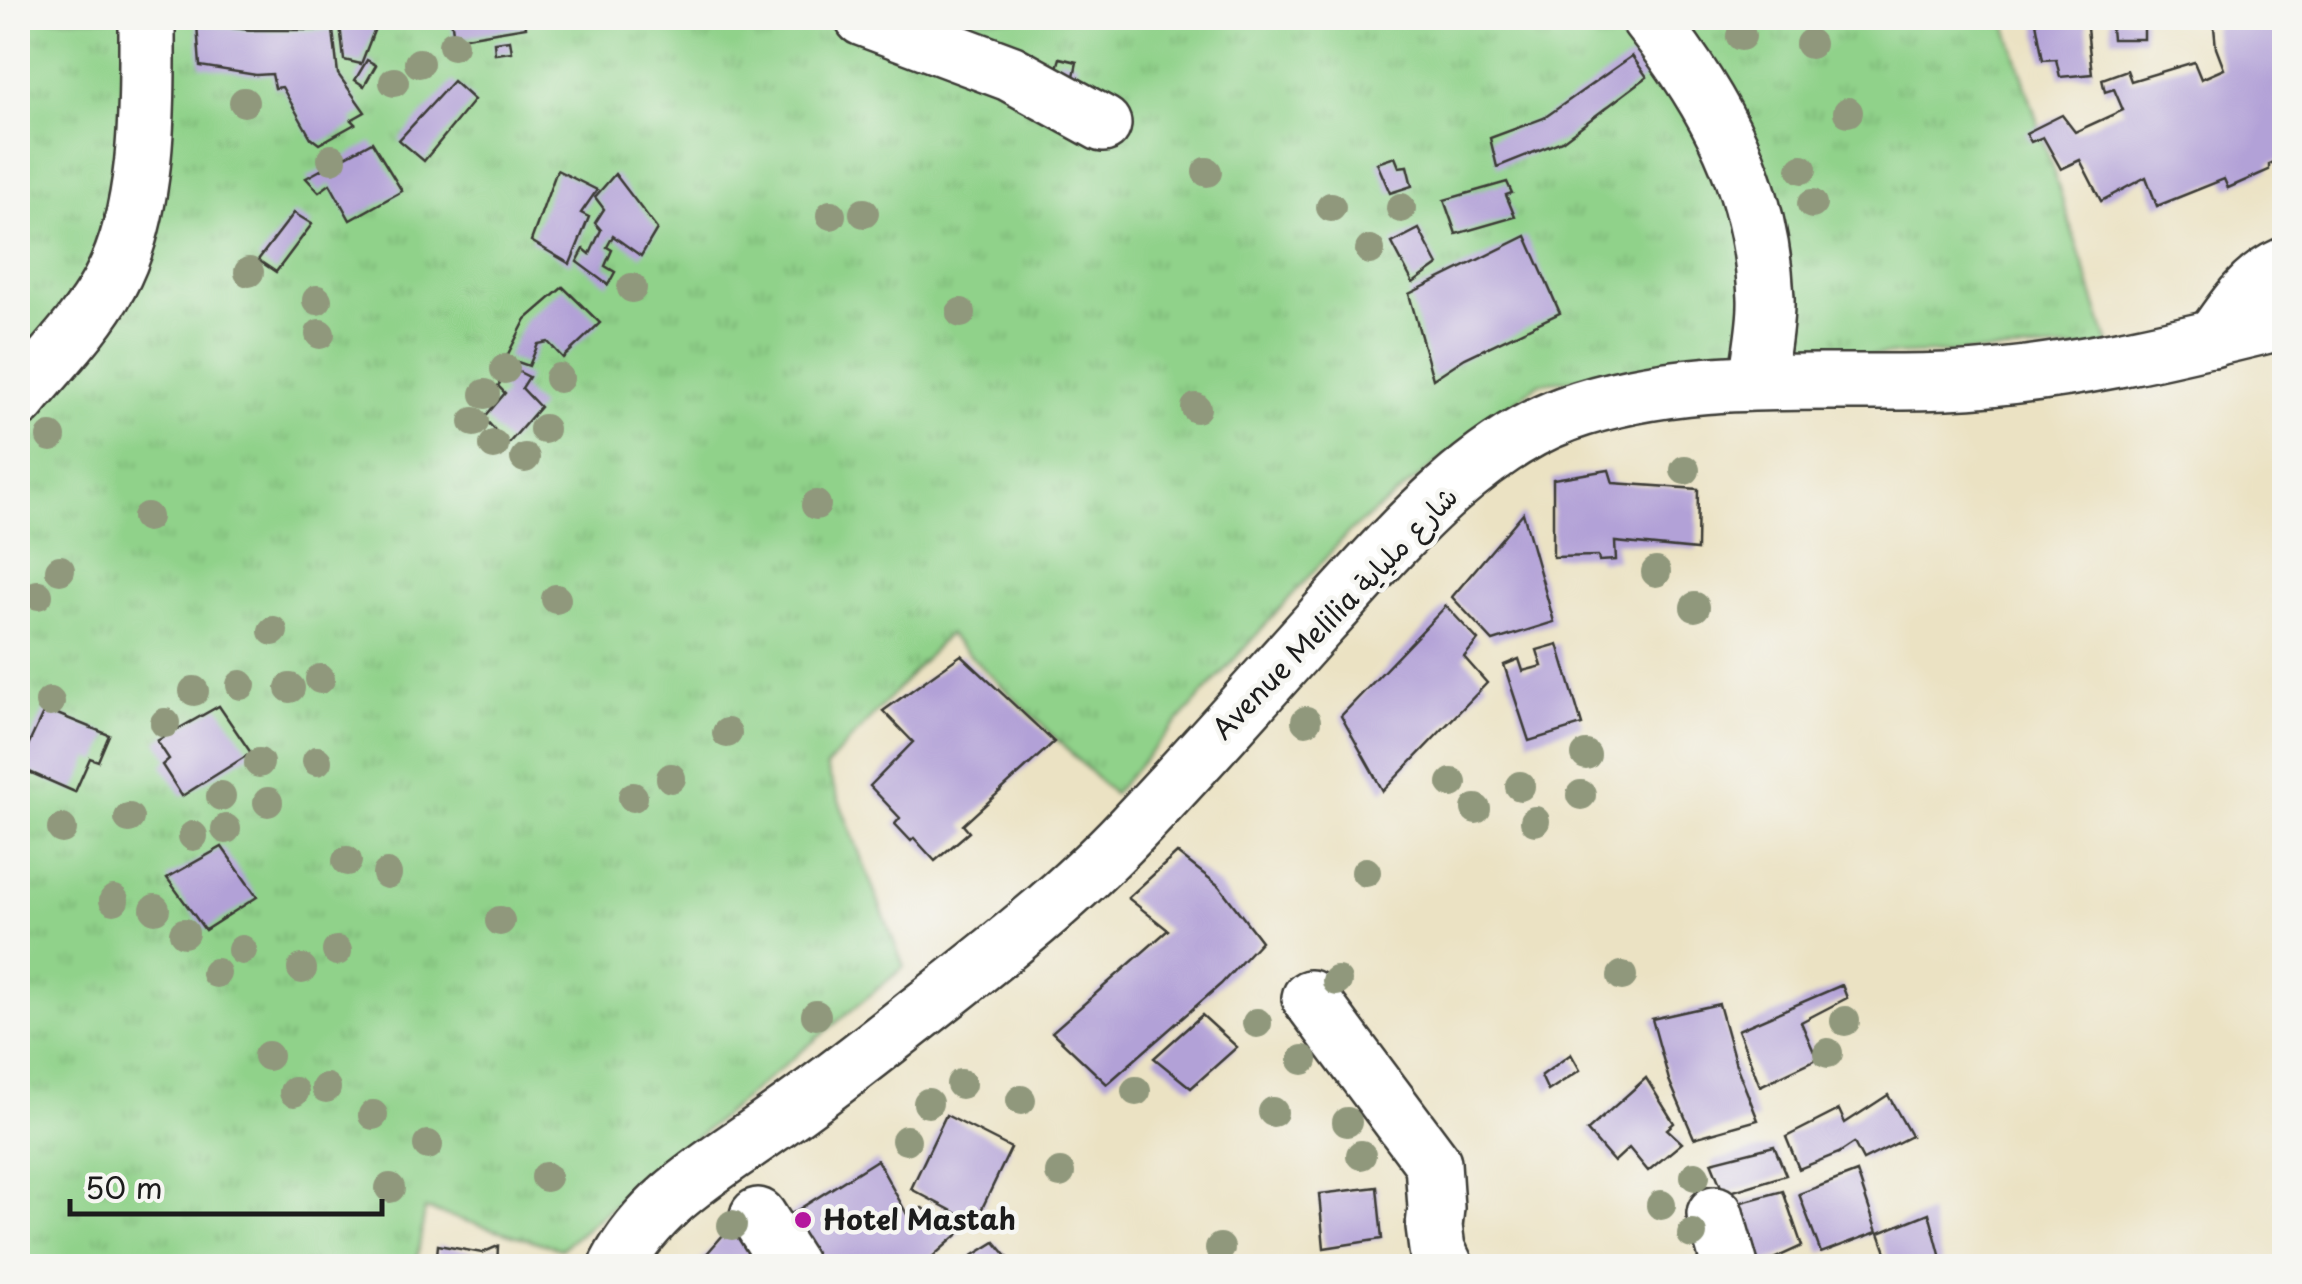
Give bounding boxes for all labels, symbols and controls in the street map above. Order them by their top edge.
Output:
street label: Avenue Melilia شارع ملياية [1201,475,1467,748]
scale bar [70,1154,382,1216]
text: 50 m [85,1164,163,1209]
place label: Hotel Mastah [823,1197,1016,1240]
marker: Hotel Mastah [792,1209,814,1231]

